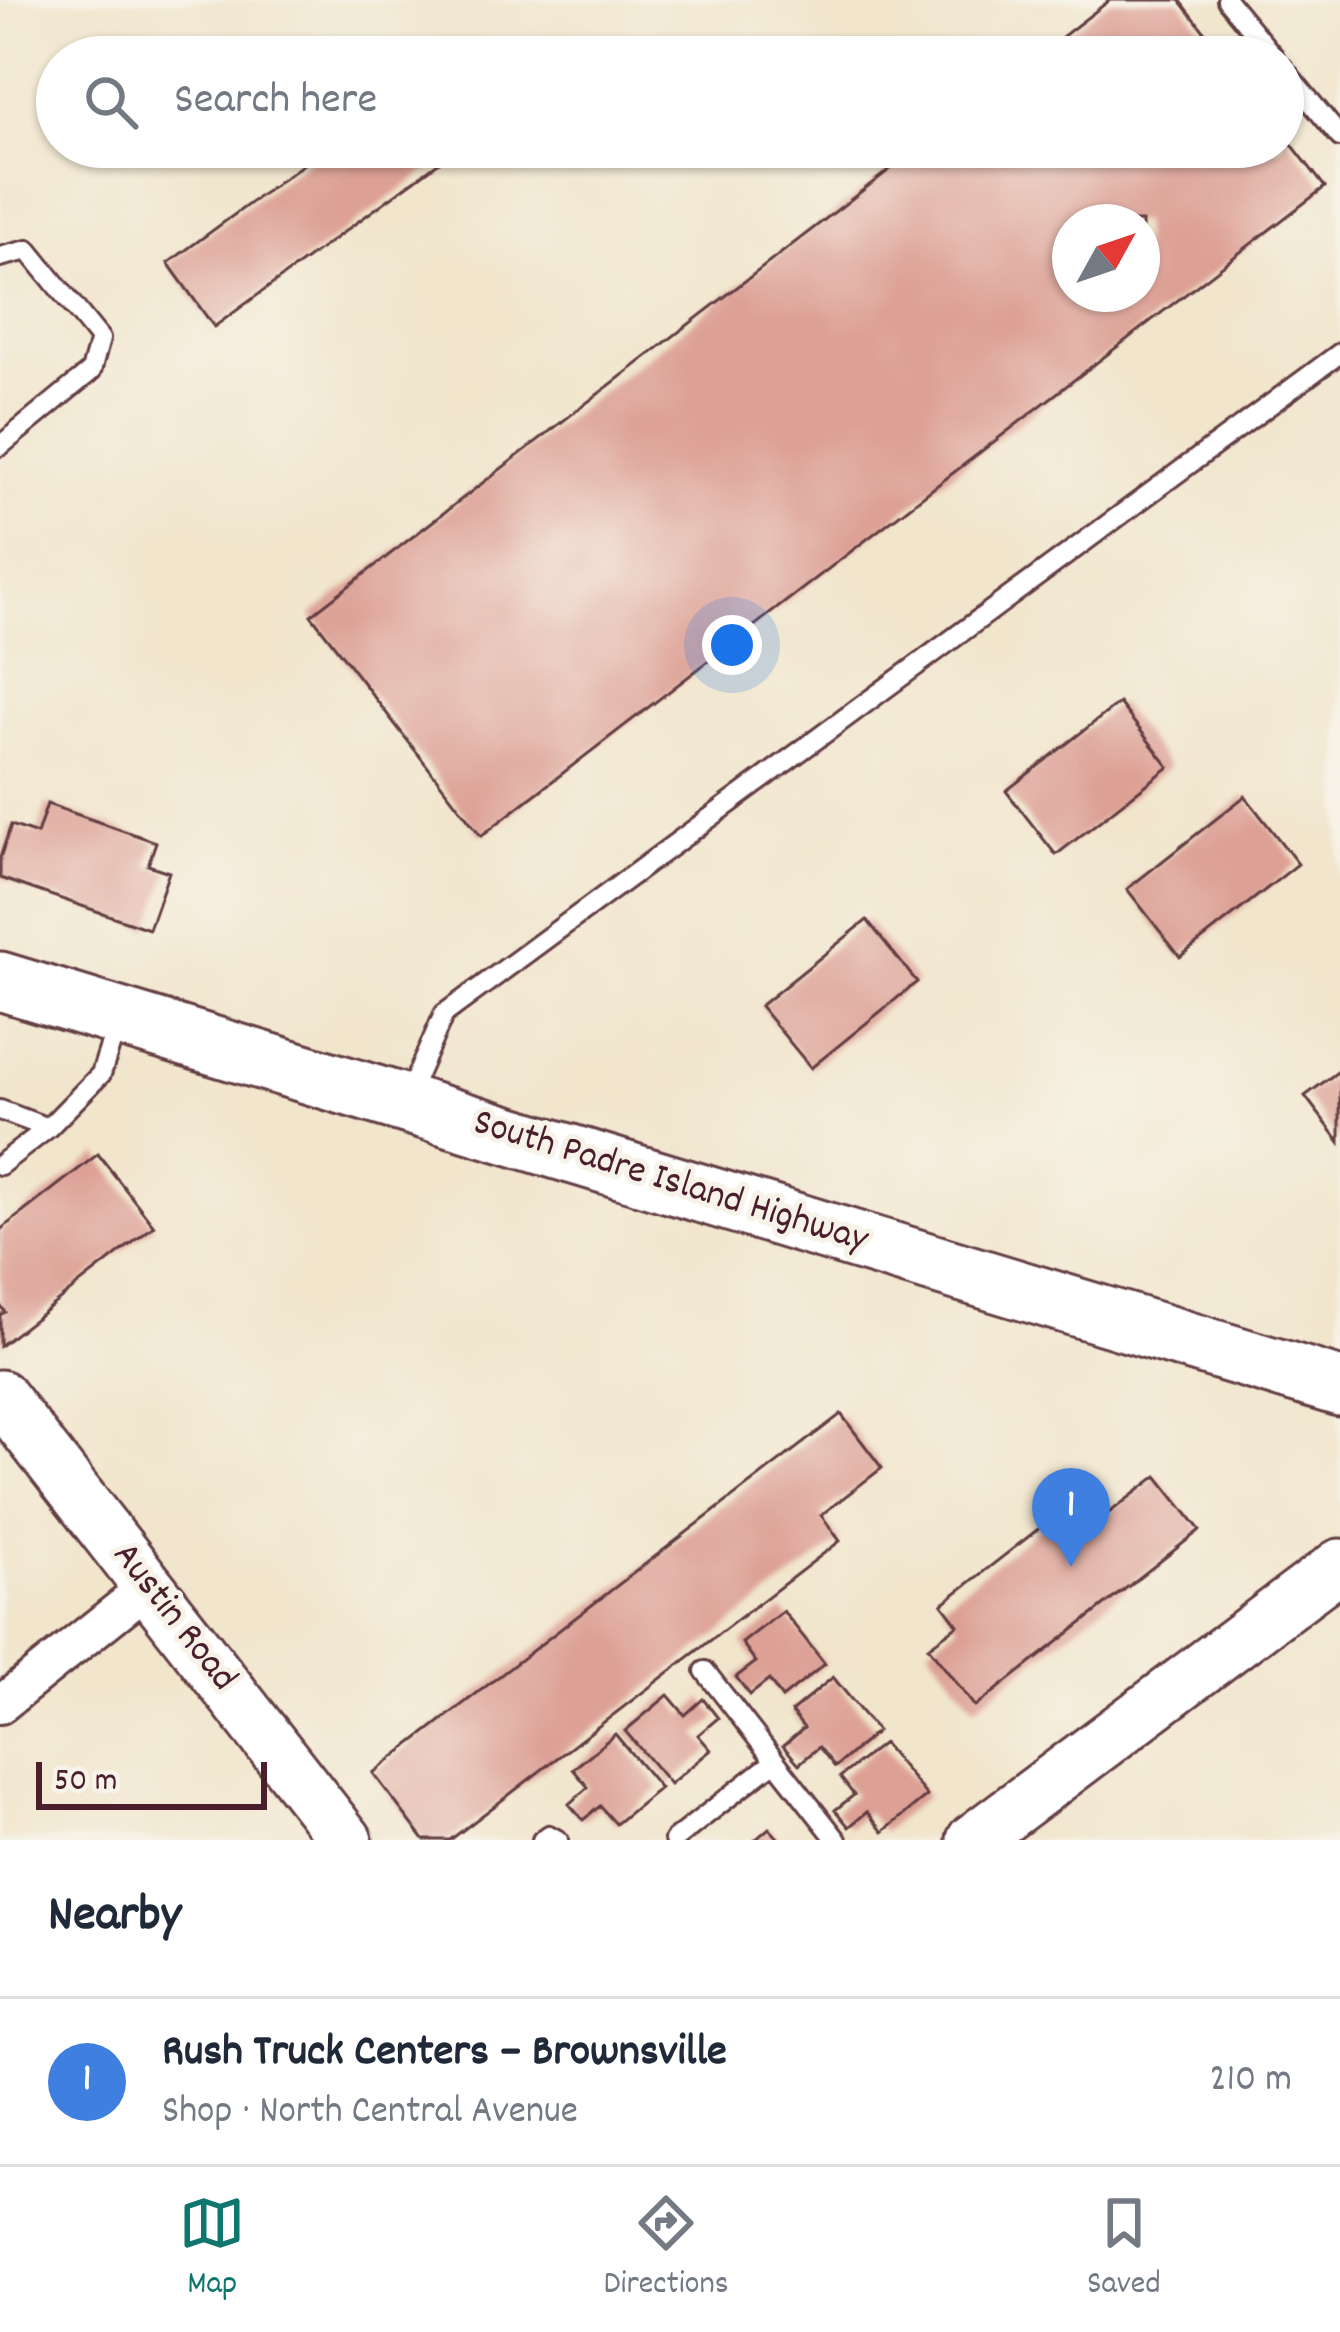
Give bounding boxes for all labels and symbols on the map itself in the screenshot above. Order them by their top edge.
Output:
north arrow [1052,204,1160,312]
your location [702,615,762,675]
street label: South Padre Island Highway [466,1097,875,1270]
pin: 1 [1032,1468,1110,1567]
street label: Austin Road [97,1532,249,1704]
scale bar [36,1756,267,1809]

